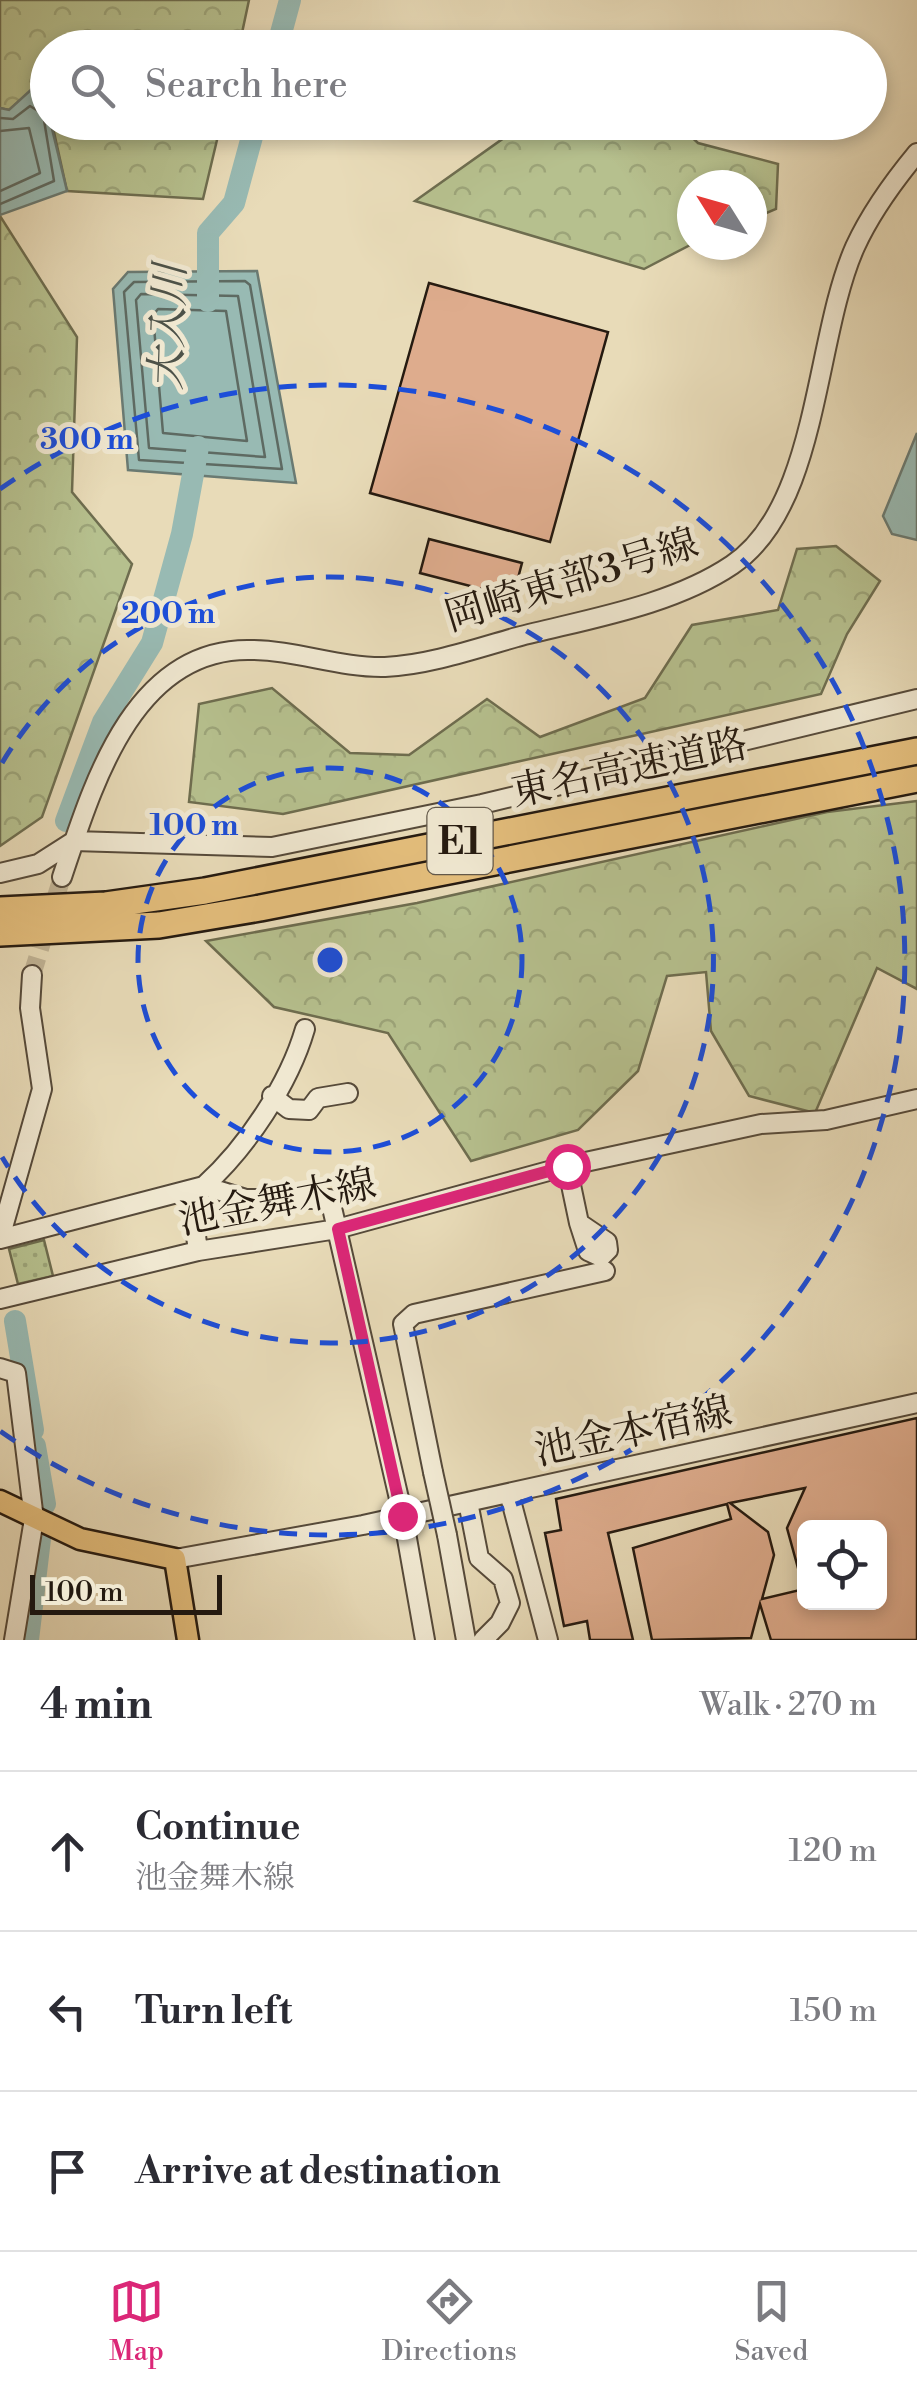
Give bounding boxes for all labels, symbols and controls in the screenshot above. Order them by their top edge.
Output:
search box [30,30,887,140]
icon: search [65,58,120,113]
text: Search here [145,62,348,109]
north arrow [677,170,767,260]
water label: 大入川 [141,259,198,391]
text: 300 m [40,421,134,459]
street label: 岡崎東部3号線 [439,519,704,643]
text: 200 m [121,595,215,633]
street label: 東名高速道路 [507,720,752,818]
text: 100 m [149,807,239,845]
road number: E1 [428,808,492,874]
centre of rings [312,942,348,978]
route start [545,1144,591,1190]
street label: 池金舞木線 [174,1159,380,1247]
street label: 池金本宿線 [530,1387,736,1477]
route end [380,1494,426,1540]
map controls [797,1520,887,1610]
button: locate [797,1520,887,1610]
scale bar [30,1570,222,1614]
text: 100 m [45,1575,124,1610]
text: 4 min [40,1679,152,1732]
text: Walk · 270 m [700,1685,877,1725]
text: Continue [135,1804,300,1851]
icon: ahead [40,1824,95,1879]
text: 120 m [788,1831,877,1871]
text: 池金舞木線 [135,1858,295,1898]
icon: left [40,1984,95,2039]
text: Turn left [135,1988,292,2035]
text: 150 m [790,1991,877,2031]
icon: arrive [40,2144,95,2199]
text: Arrive at destination [135,2148,501,2195]
tab: Map [109,2274,164,2369]
tab: Directions [382,2274,517,2369]
tab: Saved [735,2274,808,2369]

